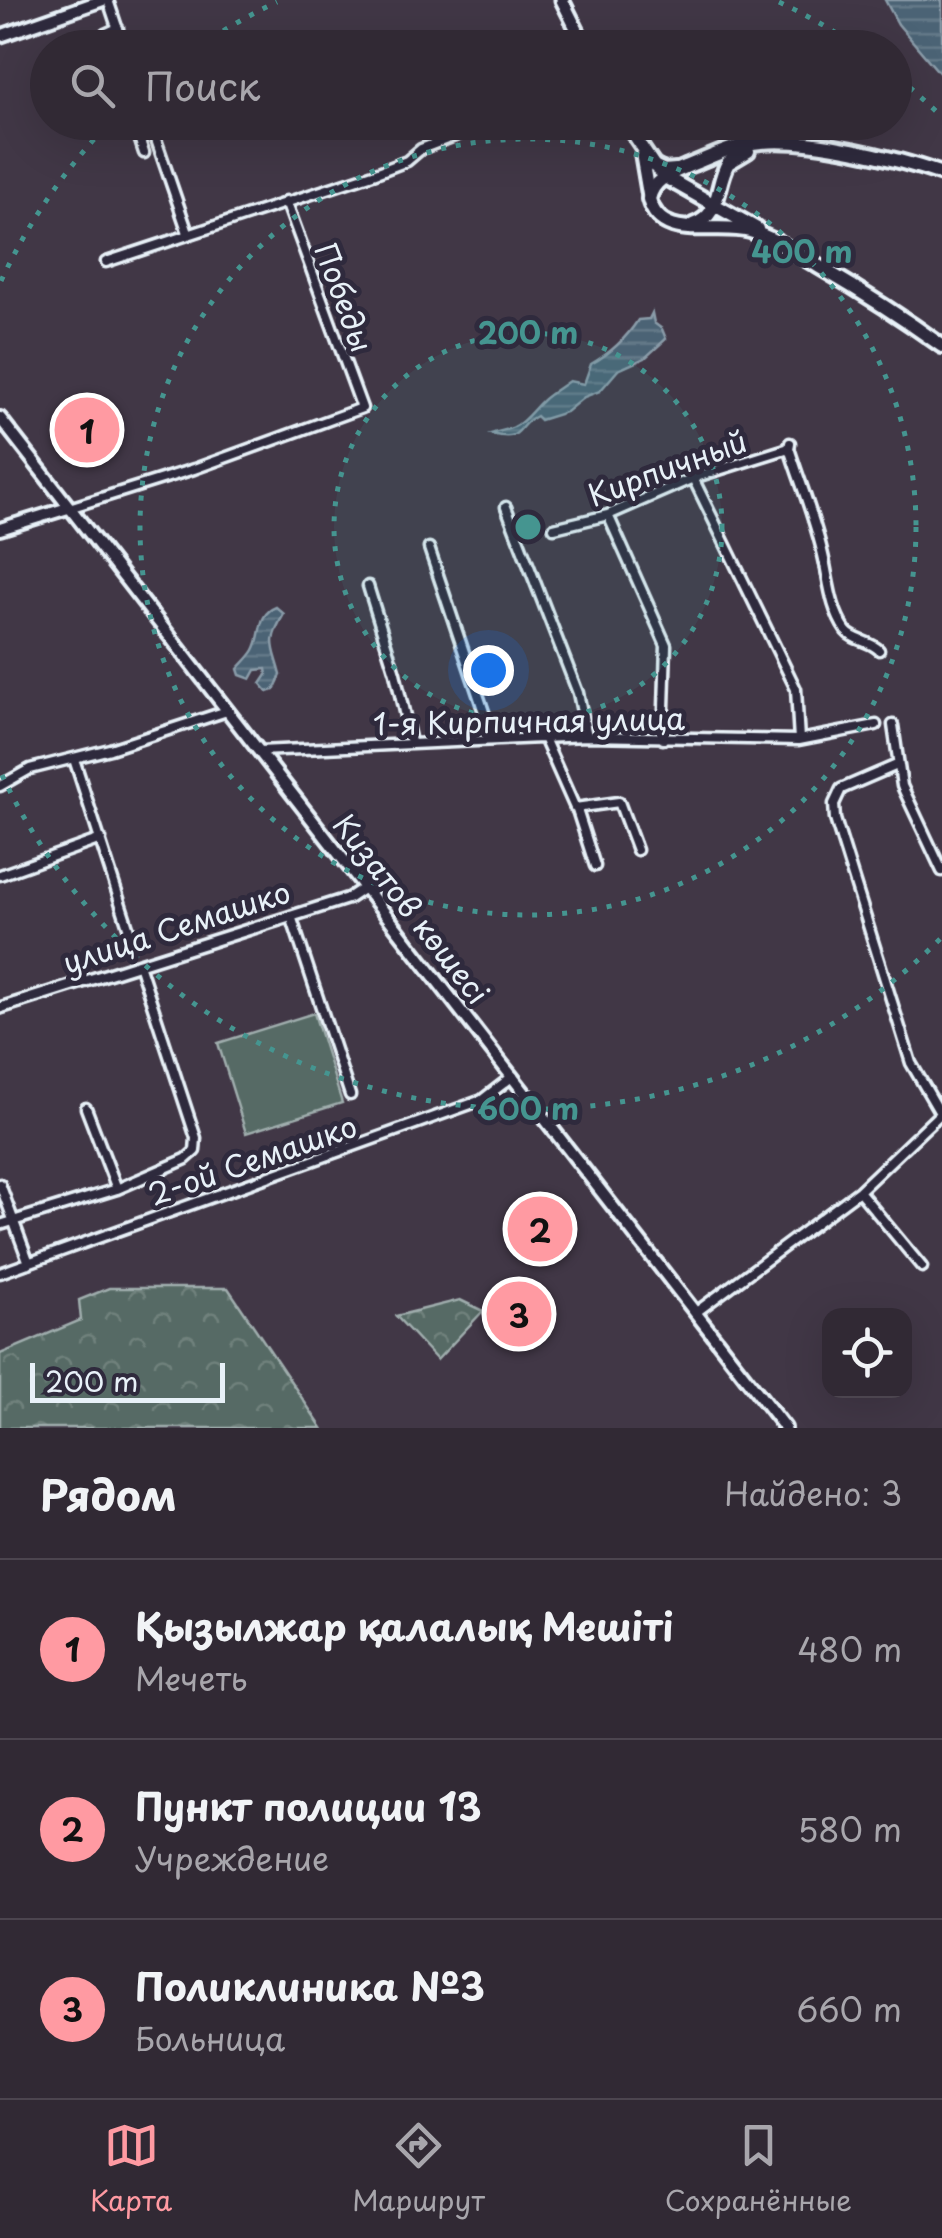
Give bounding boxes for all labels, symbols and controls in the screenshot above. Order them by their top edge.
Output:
search box [30,30,912,140]
text: Поиск [145,57,260,114]
icon: search [65,58,120,113]
text: 400 m [751,228,853,273]
street label: Победы [304,236,386,358]
text: 200 m [478,309,578,354]
pin: 1 [54,392,120,468]
street label: Кирпичный [581,417,753,517]
centre of rings [510,509,546,545]
your location [463,645,514,696]
street label: 1-я Кирпичная улица [373,695,685,745]
street label: Кизатов көшесі [323,803,501,1013]
street label: улица Семашко [56,868,296,984]
text: 600 m [477,1085,579,1130]
street label: 2-ой Семашко [142,1102,362,1216]
pin: 2 [508,1192,572,1266]
pin: 3 [486,1276,552,1352]
map controls [822,1308,912,1398]
button: locate [822,1308,912,1398]
scale bar [30,1358,225,1402]
text: 200 m [45,1359,138,1402]
text: Рядом [40,1462,177,1525]
text: Найдено: 3 [724,1469,902,1517]
text: Қызылжар қалалық Мешіті [135,1597,673,1654]
text: 1 [65,1625,80,1673]
text: 480 m [797,1625,902,1673]
text: Мечеть [135,1654,247,1702]
text: Пункт полиции 13 [135,1777,482,1834]
text: 2 [61,1805,84,1853]
text: 580 m [798,1805,902,1853]
text: Учреждение [135,1834,329,1882]
text: Поликлиника №3 [135,1957,485,2014]
text: 3 [62,1985,83,2033]
text: 660 m [796,1985,902,2033]
text: Больница [135,2014,285,2062]
tab: Карта [90,2118,172,2221]
tab: Маршрут [352,2118,485,2221]
tab: Сохранённые [665,2118,852,2221]

